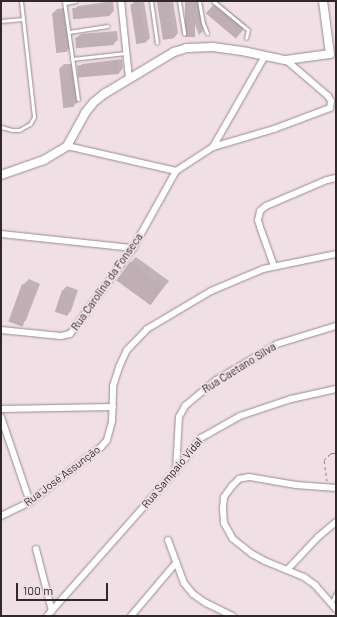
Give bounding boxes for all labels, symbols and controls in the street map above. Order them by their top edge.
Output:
street label: Rua Carolina da Fonseca [68,231,146,333]
street label: Rua Caetano Silva [200,340,278,396]
street label: Rua Sampaio Vidal [139,435,205,511]
street label: Rua José Assunção [21,443,103,509]
scale bar [18,575,110,601]
text: 100 m [23,583,53,597]

